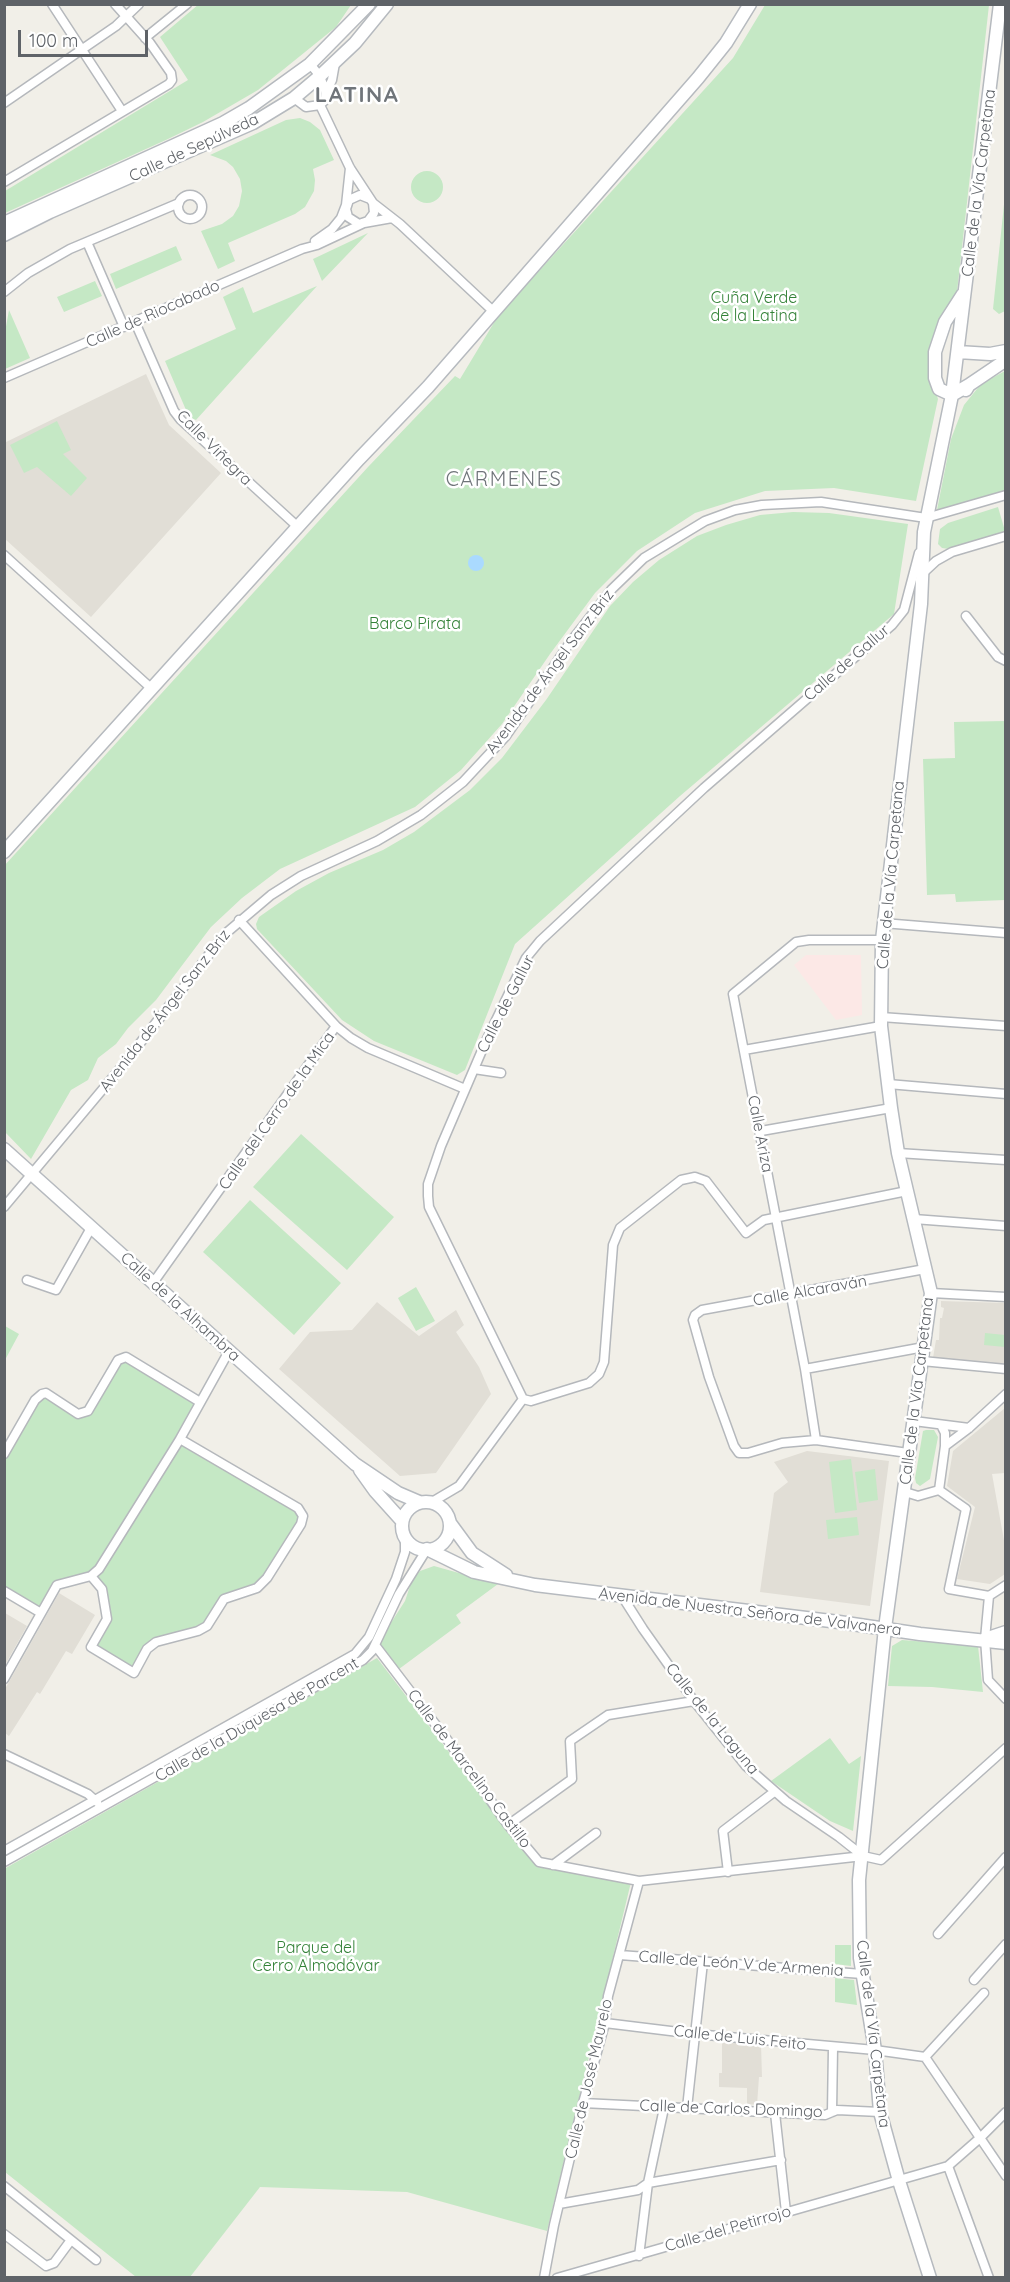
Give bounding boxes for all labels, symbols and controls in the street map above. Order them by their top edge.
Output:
scale bar [21,18,152,56]
text: 100 m [29,29,78,52]
district label: LATINA [315,82,399,108]
street label: Calle de la Vía Carpetana [958,88,1000,278]
street label: Calle de Sepúlveda [126,110,262,186]
street label: Calle de Riocabado [83,276,223,352]
park label: Cuña Verde de la Latina [711,288,797,326]
street label: Calle Viñegra [172,406,256,490]
district label: CÁRMENES [446,468,562,492]
street label: Avenida de Ángel Sanz Briz [482,586,618,758]
park label: Barco Pirata [369,614,461,634]
street label: Calle de Gallur [800,621,894,705]
street label: Calle de la Vía Carpetana [873,780,909,970]
street label: Avenida de Ángel Sanz Briz [96,926,234,1096]
street label: Calle de Gallur [473,952,539,1056]
street label: Calle del Cerro de la Mica [215,1028,339,1194]
street label: Calle Ariza [743,1094,777,1174]
street label: Calle de la Alhambra [116,1248,244,1366]
street label: Calle Alcaraván [751,1272,869,1310]
street label: Calle de la Vía Carpetana [896,1296,938,1486]
street label: Avenida de Nuestra Señora de Valvanera [597,1584,903,1640]
street label: Calle de la Duquesa de Parcent [152,1654,362,1786]
street label: Calle de la Laguna [661,1659,763,1779]
street label: Calle de Marcelino Castillo [403,1686,535,1852]
park label: Parque del Cerro Almodóvar [252,1938,380,1976]
street label: Calle de la Vía Carpetana [852,1939,894,2129]
street label: Calle de León V de Armenia [638,1947,844,1981]
street label: Calle de José Maurelo [561,1997,617,2161]
street label: Calle de Luis Feito [673,2021,807,2055]
street label: Calle de Carlos Domingo [639,2096,823,2122]
street label: Calle del Petirrojo [663,2202,793,2256]

